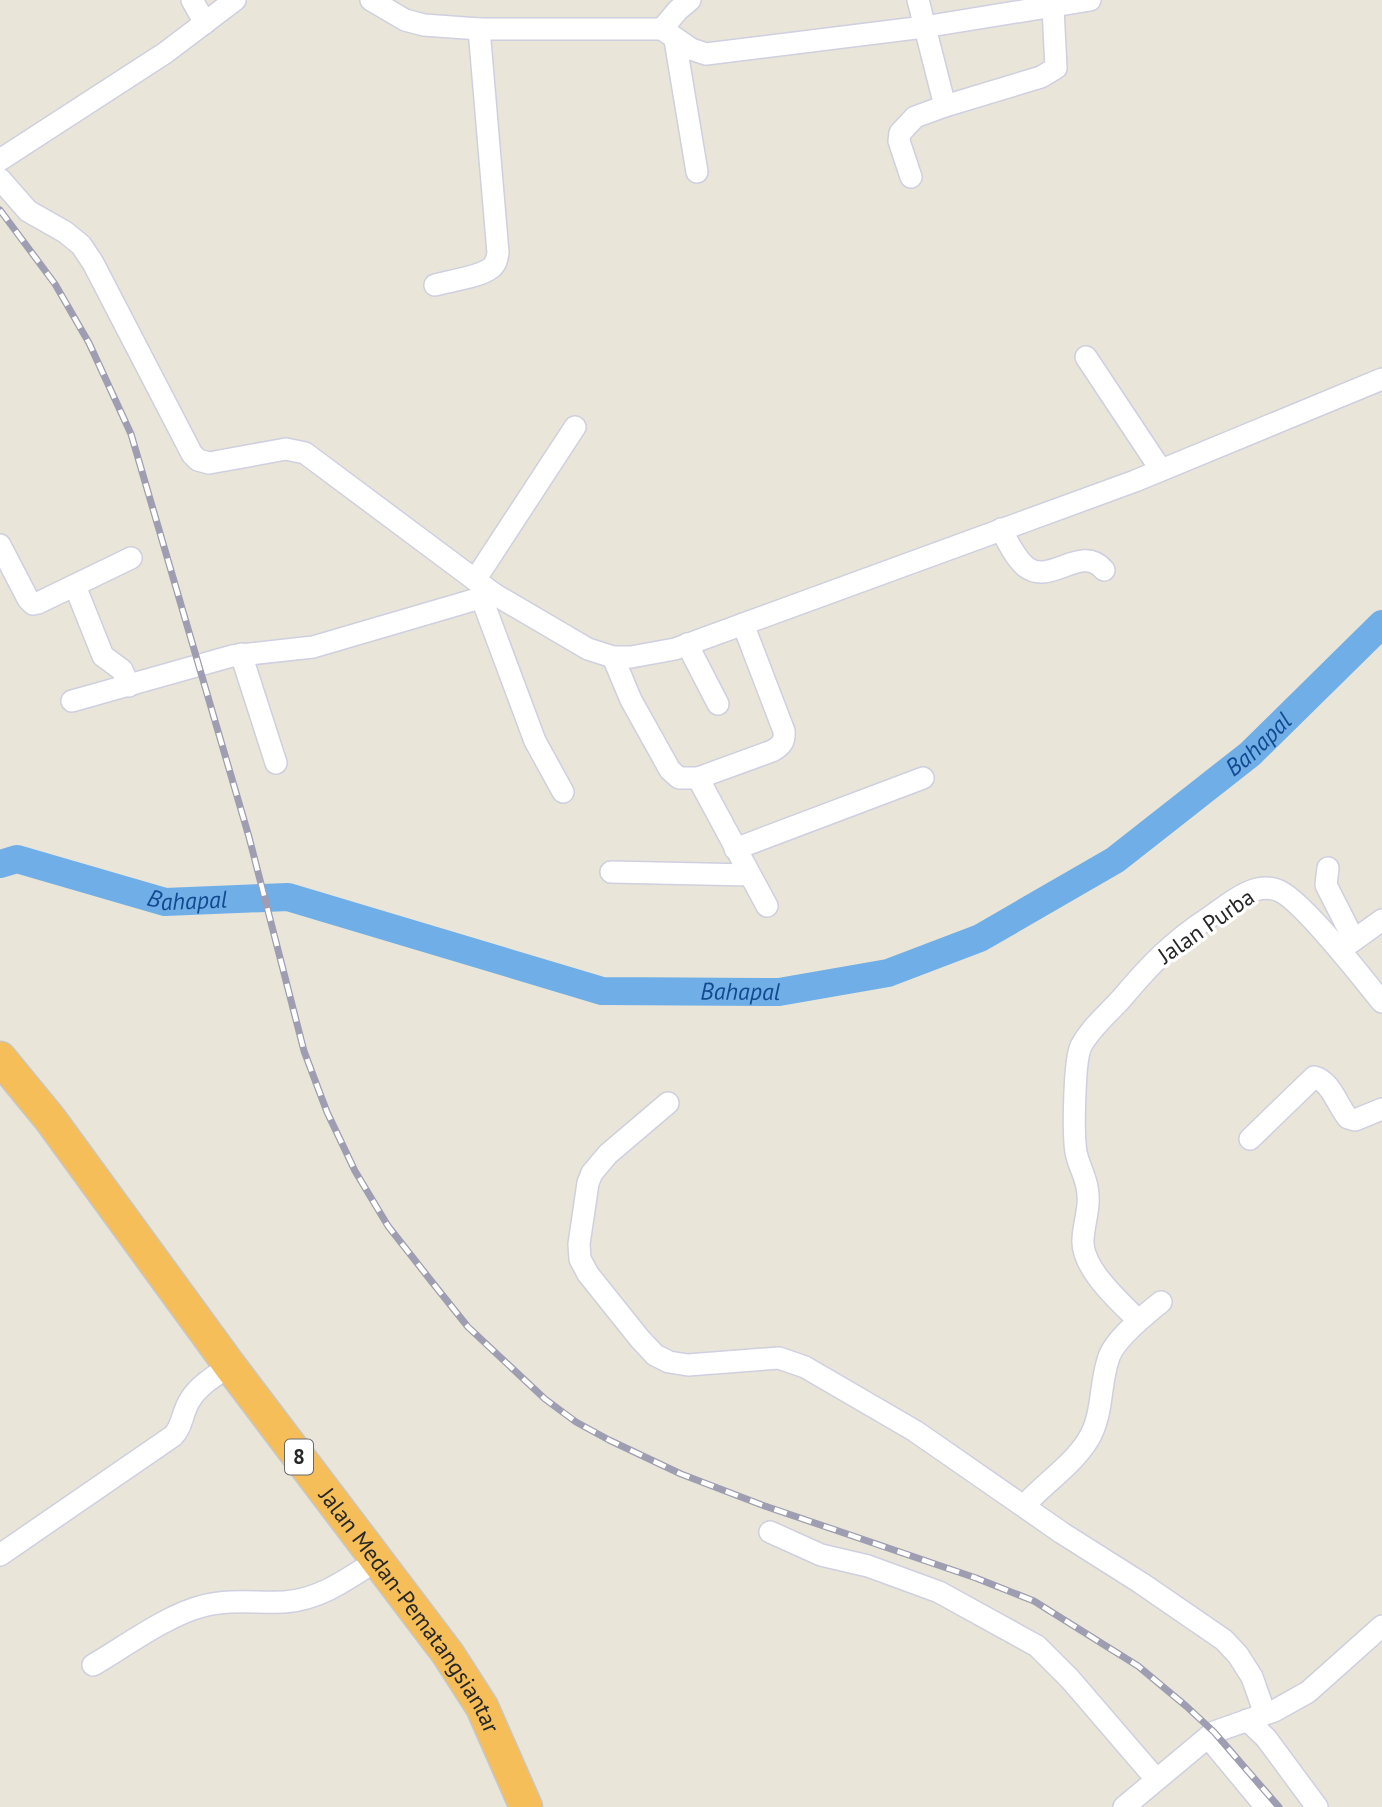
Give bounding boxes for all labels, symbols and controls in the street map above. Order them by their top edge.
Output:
water label: Bahapal [1219,705,1298,783]
water label: Bahapal [144,882,228,917]
street label: Jalan Purba [1151,882,1260,970]
water label: Bahapal [700,976,781,1007]
road number: 8 [285,1440,313,1474]
street label: Jalan Medan-Pematangsiantar [313,1481,507,1737]

